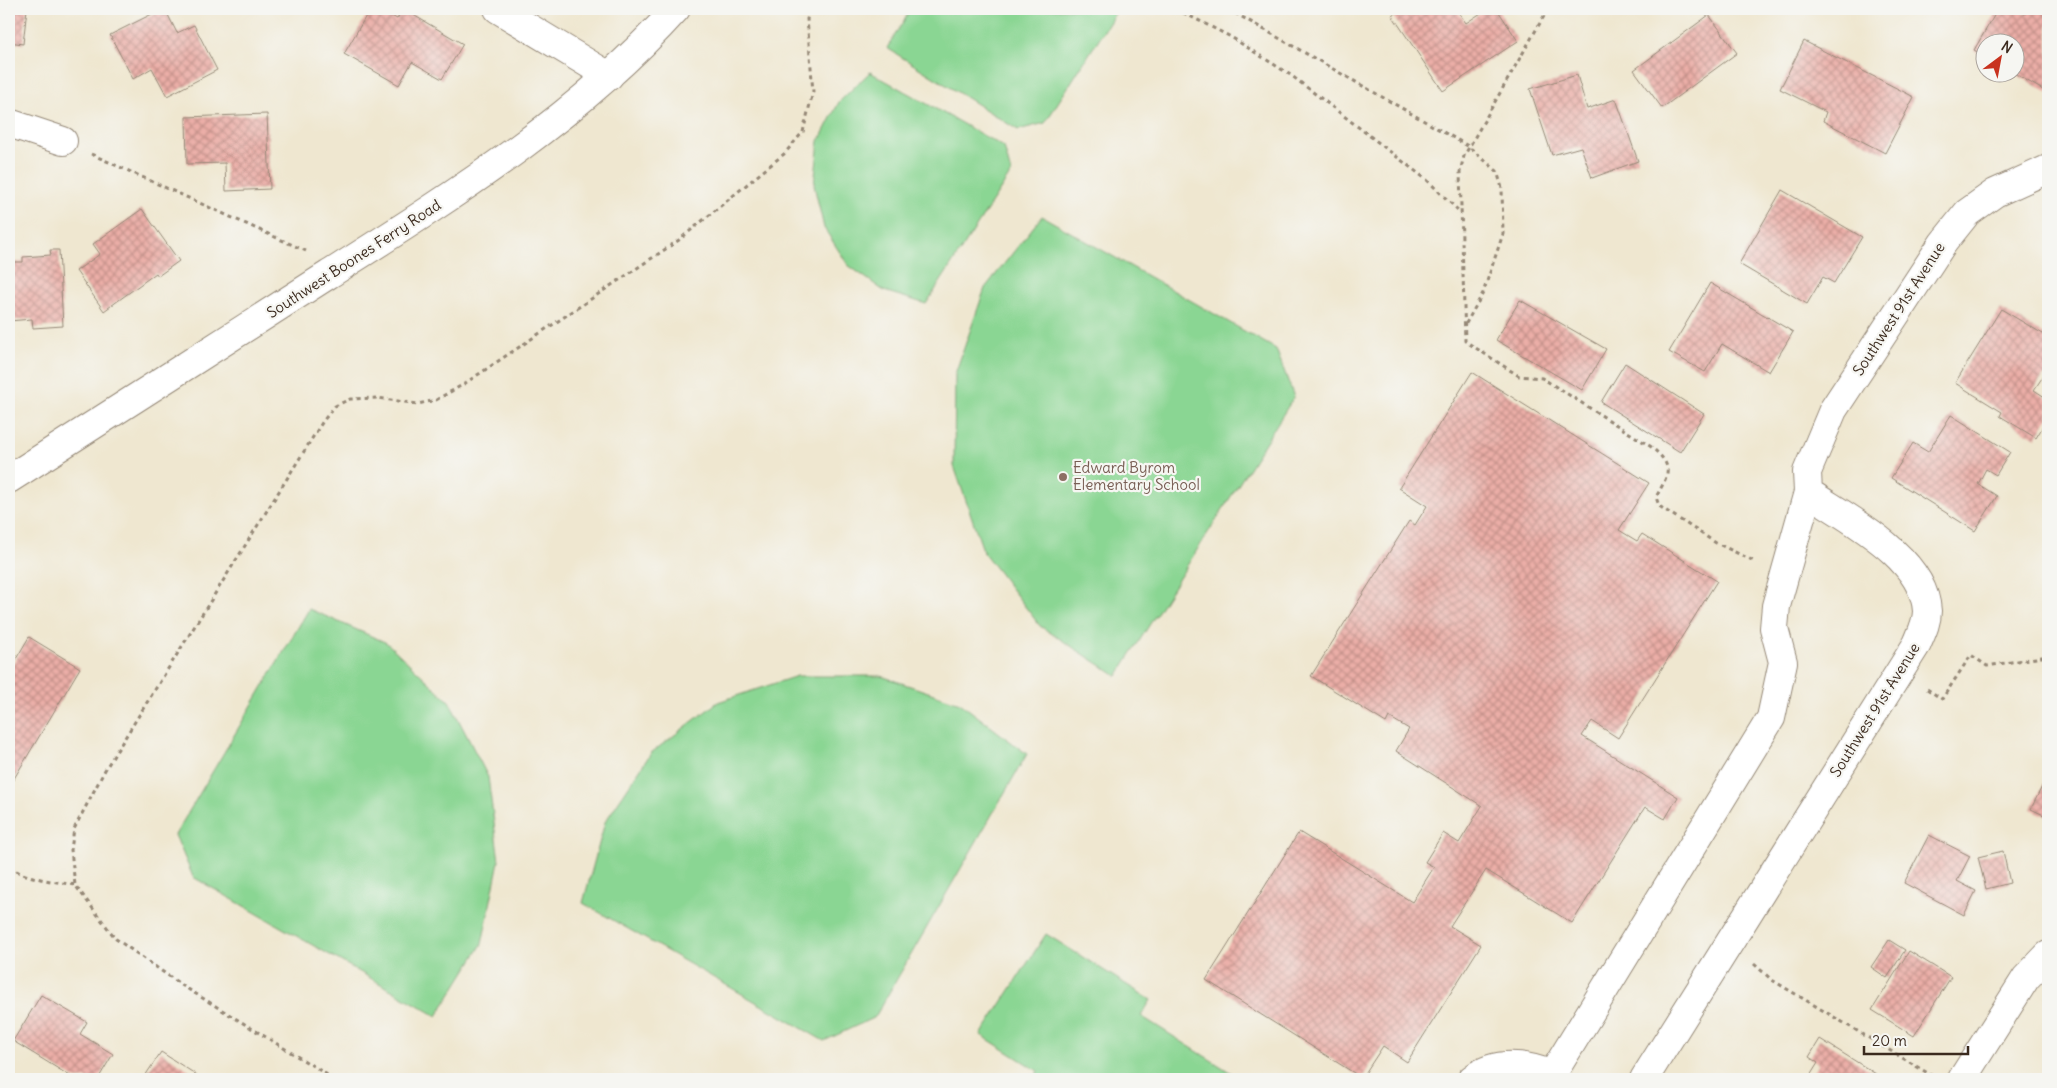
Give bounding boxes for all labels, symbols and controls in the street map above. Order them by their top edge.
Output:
north arrow [1974,32,2024,82]
text: N [1998,37,2016,57]
street label: Southwest Boones Ferry Road [263,195,444,322]
street label: Southwest 91st Avenue [1848,239,1949,379]
place label: Edward Byrom Elementary School [1073,458,1200,494]
marker: Edward Byrom Elementary School [1057,471,1069,483]
street label: Southwest 91st Avenue [1826,639,1924,780]
scale bar [1864,1023,1968,1055]
text: 20 m [1872,1031,1907,1050]

